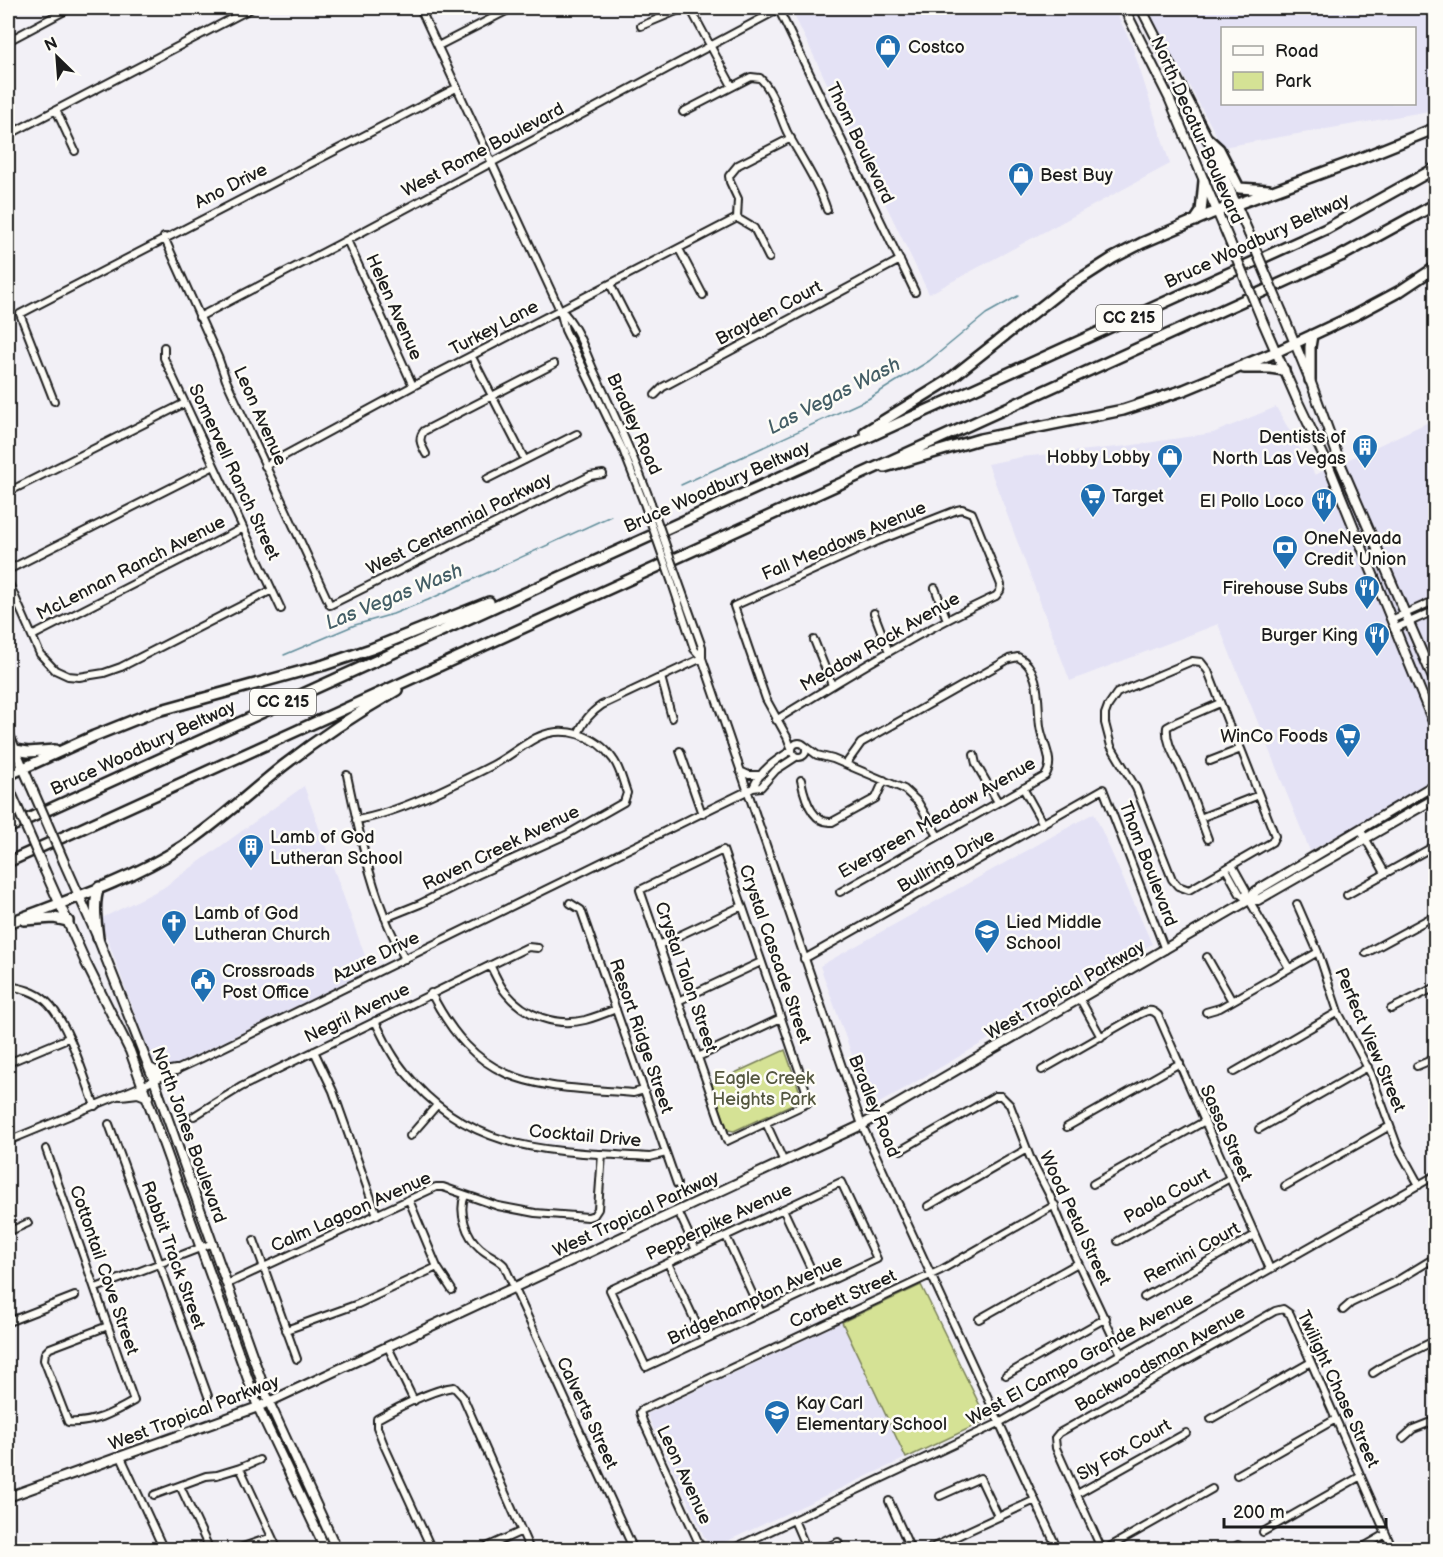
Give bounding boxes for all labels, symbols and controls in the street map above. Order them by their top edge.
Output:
north arrow [27,27,87,87]
legend [1221,27,1416,105]
shop icon: Costco [873,32,903,70]
street label: North Decatur Boulevard [1146,33,1248,227]
text: N [42,34,61,56]
place label: Costco [908,37,965,58]
text: Road [1275,41,1319,62]
text: Park [1275,71,1311,92]
street label: Thom Boulevard [822,79,898,207]
street label: West Rome Boulevard [398,98,568,202]
street label: Ano Drive [191,159,271,213]
shop icon: Best Buy [1006,160,1036,198]
place label: Best Buy [1040,165,1114,186]
street label: Bruce Woodbury Beltway [1161,189,1353,293]
street label: Helen Avenue [361,251,427,364]
street label: Brayden Court [712,276,826,350]
street label: Turkey Lane [446,296,542,360]
road number: CC 215 [1096,305,1162,331]
water label: Las Vegas Wash [764,352,904,440]
street label: Leon Avenue [229,363,291,469]
street label: Bradley Road [602,370,666,478]
street label: Somervell Ranch Street [184,381,284,564]
place label: Dentists of North Las Vegas [1212,427,1346,469]
building icon: Dentists of North Las Vegas [1350,432,1380,470]
street label: Bruce Woodbury Beltway [621,436,814,538]
shop icon: Hobby Lobby [1155,442,1185,480]
place label: Hobby Lobby [1047,447,1151,468]
street label: West Centennial Parkway [363,468,556,580]
supermarket icon: Target [1078,481,1108,519]
place label: Target [1112,486,1164,507]
restaurant icon: El Pollo Loco [1309,486,1339,524]
place label: El Pollo Loco [1200,491,1304,512]
street label: Fall Meadows Avenue [759,497,930,585]
street label: McLennan Ranch Avenue [33,511,229,625]
place label: OneNevada Credit Union [1304,528,1406,570]
bank icon: OneNevada Credit Union [1270,533,1300,571]
water label: Las Vegas Wash [322,559,466,635]
restaurant icon: Firehouse Subs [1352,573,1382,611]
place label: Firehouse Subs [1222,578,1348,599]
street label: Meadow Rock Avenue [797,588,964,696]
restaurant icon: Burger King [1362,620,1392,658]
place label: Burger King [1261,625,1358,646]
road number: CC 215 [250,689,316,715]
street label: Bruce Woodbury Beltway [47,696,239,800]
supermarket icon: WinCo Foods [1333,721,1363,759]
place label: WinCo Foods [1220,726,1328,747]
street label: Evergreen Meadow Avenue [835,753,1040,883]
street label: Thom Boulevard [1115,799,1181,929]
street label: Raven Creek Avenue [419,801,583,895]
street label: Bullring Drive [894,825,999,897]
place label: Lamb of God Lutheran School [270,827,402,869]
building icon: Lamb of God Lutheran School [236,832,266,870]
street label: Crystal Cascade Street [735,862,816,1047]
street label: Crystal Talon Street [650,899,722,1055]
place label: Lamb of God Lutheran Church [194,903,330,945]
church icon: Lamb of God Lutheran Church [159,908,189,946]
place label: Lied Middle School [1006,912,1102,954]
school or university icon: Lied Middle School [972,917,1002,955]
street label: Azure Drive [329,927,423,987]
street label: West Tropical Parkway [981,935,1149,1044]
street label: Resort Ridge Street [605,956,677,1116]
place label: Crossroads Post Office [222,961,315,1003]
street label: Perfect View Street [1330,965,1410,1116]
public building icon: Crossroads Post Office [188,966,218,1004]
street label: Negril Avenue [301,978,413,1048]
street label: North Jones Boulevard [147,1044,231,1226]
street label: Bradley Road [844,1052,904,1160]
park label: Eagle Creek Heights Park [712,1068,816,1110]
street label: Sassa Street [1195,1082,1257,1185]
street label: Cocktail Drive [528,1121,642,1151]
street label: Wood Petal Street [1035,1148,1115,1289]
street label: Paola Court [1120,1164,1214,1228]
street label: West Tropical Parkway [550,1166,723,1262]
street label: Calm Lagoon Avenue [268,1167,435,1257]
street label: Rabbit Track Street [136,1178,210,1332]
street label: Pepperpike Avenue [643,1179,796,1265]
street label: Cottontail Cove Street [65,1182,143,1358]
street label: Remini Court [1140,1218,1244,1288]
street label: Bridgehampton Avenue [664,1250,846,1350]
street label: Corbett Street [786,1265,900,1333]
street label: West El Campo Grande Avenue [963,1288,1197,1430]
street label: Backwoodsman Avenue [1071,1301,1249,1416]
street label: Twilight Chase Street [1292,1307,1384,1471]
street label: Calverts Street [552,1354,622,1473]
street label: West Tropical Parkway [106,1370,283,1455]
place label: Kay Carl Elementary School [796,1393,947,1435]
school or university icon: Kay Carl Elementary School [762,1398,792,1436]
street label: Sly Fox Court [1073,1414,1175,1485]
street label: Leon Avenue [652,1422,716,1528]
scale bar [1224,1491,1386,1529]
text: 200 m [1233,1502,1285,1523]

